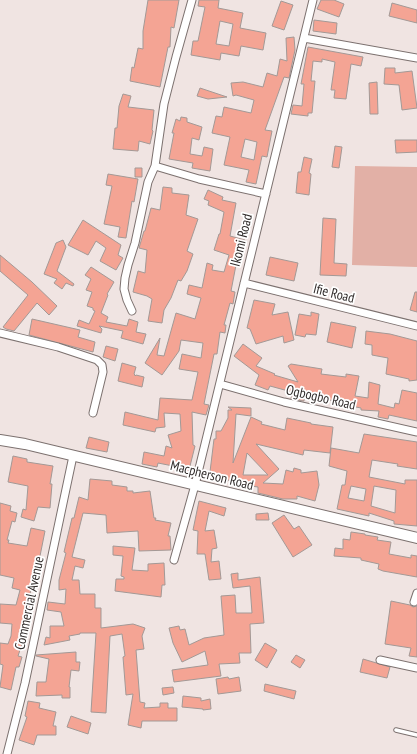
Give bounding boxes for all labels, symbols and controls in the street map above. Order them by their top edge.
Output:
street label: Ikomi Road [226,212,256,268]
street label: Ifie Road [311,279,357,307]
street label: Ogbogbo Road [284,380,358,414]
street label: Macpherson Road [169,456,255,494]
street label: Commercial Avenue [10,555,48,651]

